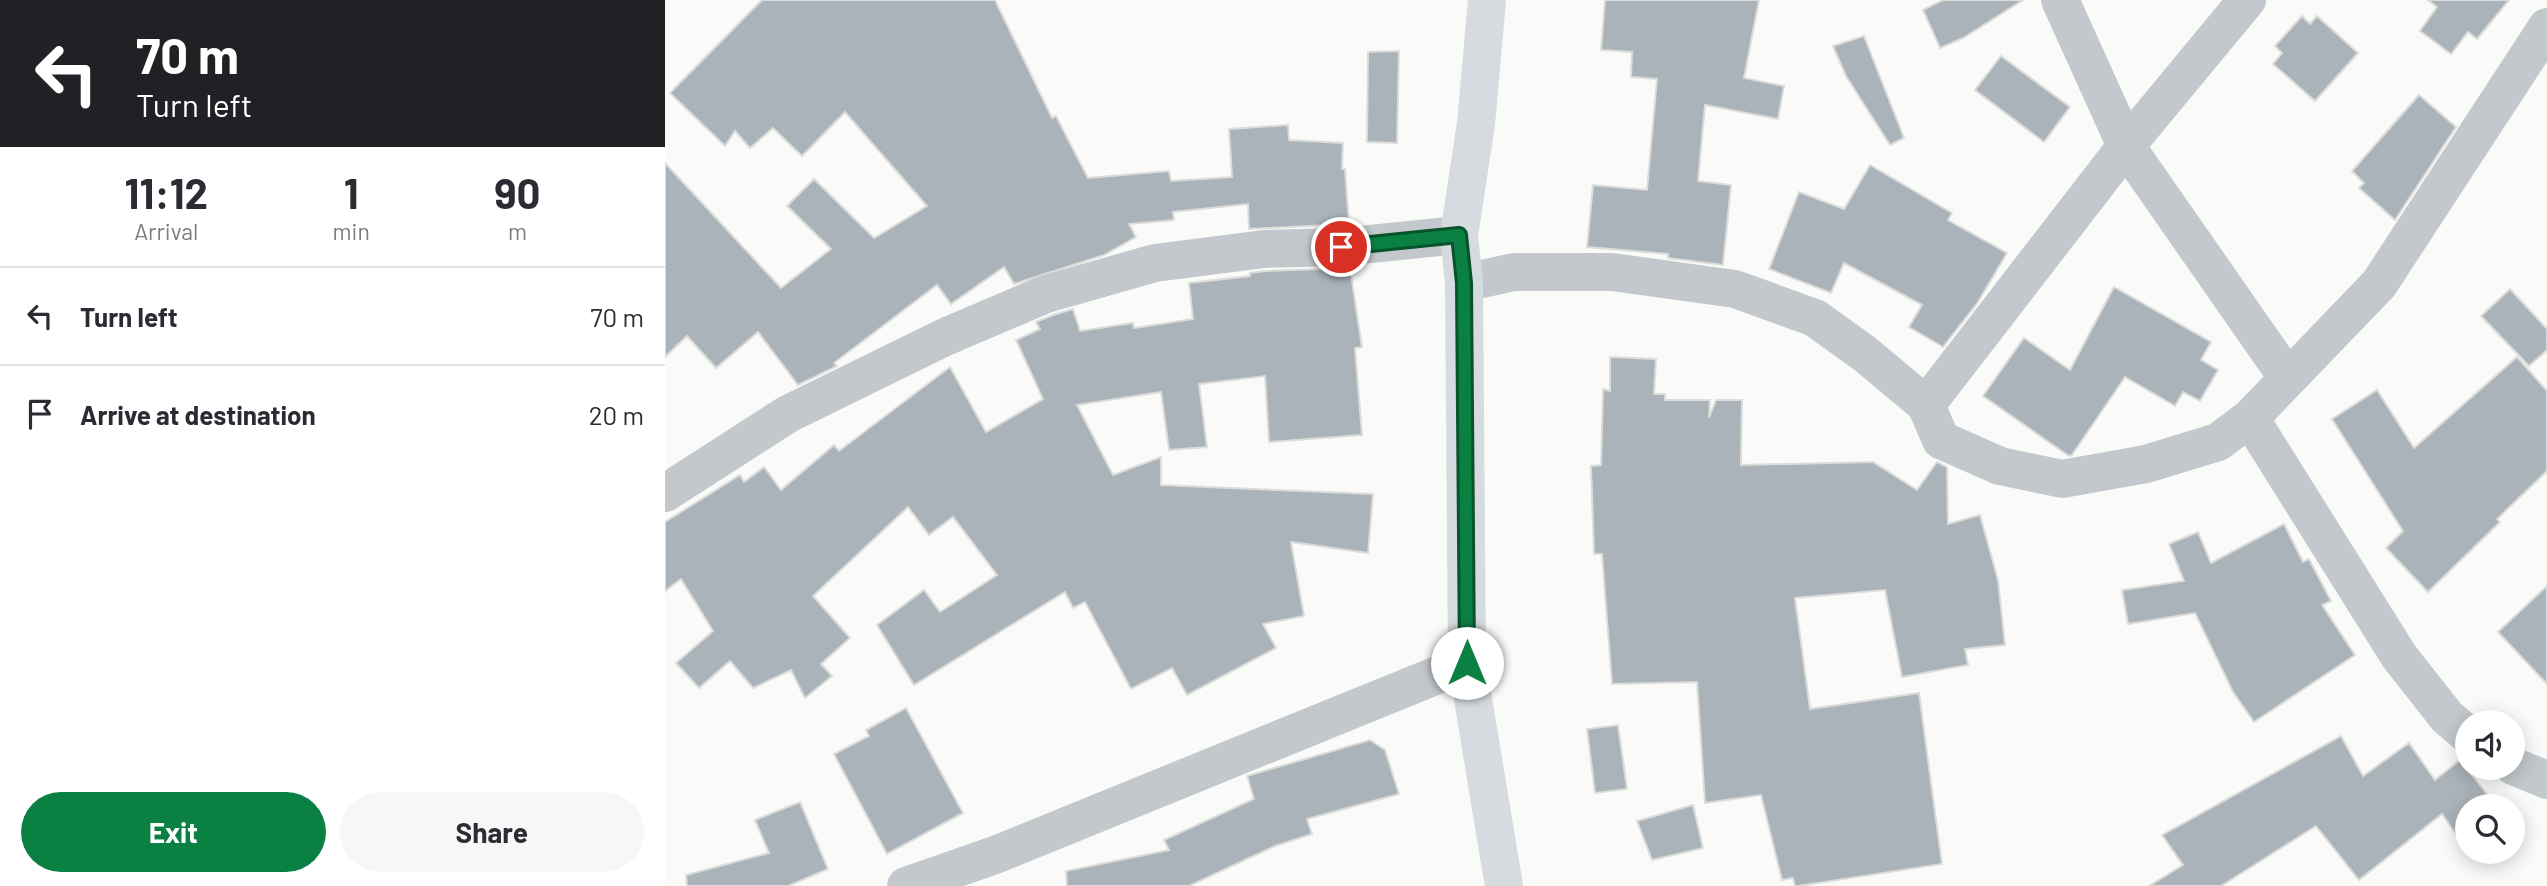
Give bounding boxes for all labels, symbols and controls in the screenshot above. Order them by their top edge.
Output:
text: 70 m [136,25,239,84]
icon: left [21,28,112,119]
text: Turn left [136,85,253,123]
text: 11:12 [124,167,208,217]
text: 1 [344,167,359,217]
text: 90 [494,167,541,217]
text: Arrival [134,217,198,245]
text: min [333,217,370,245]
text: m [508,217,527,245]
pin [1311,217,1371,277]
icon: arrive [1322,228,1360,266]
icon: left [21,297,59,335]
text: Turn left [80,301,178,332]
text: 70 m [590,301,644,332]
icon: arrive [21,395,59,433]
text: Arrive at destination [80,399,316,430]
text: 20 m [589,399,644,430]
position arrow [1430,626,1504,700]
map controls [2455,710,2525,864]
button: sound [2455,710,2525,780]
button: Exit [21,792,326,872]
button: Share [340,792,644,872]
button: search [2455,794,2525,864]

